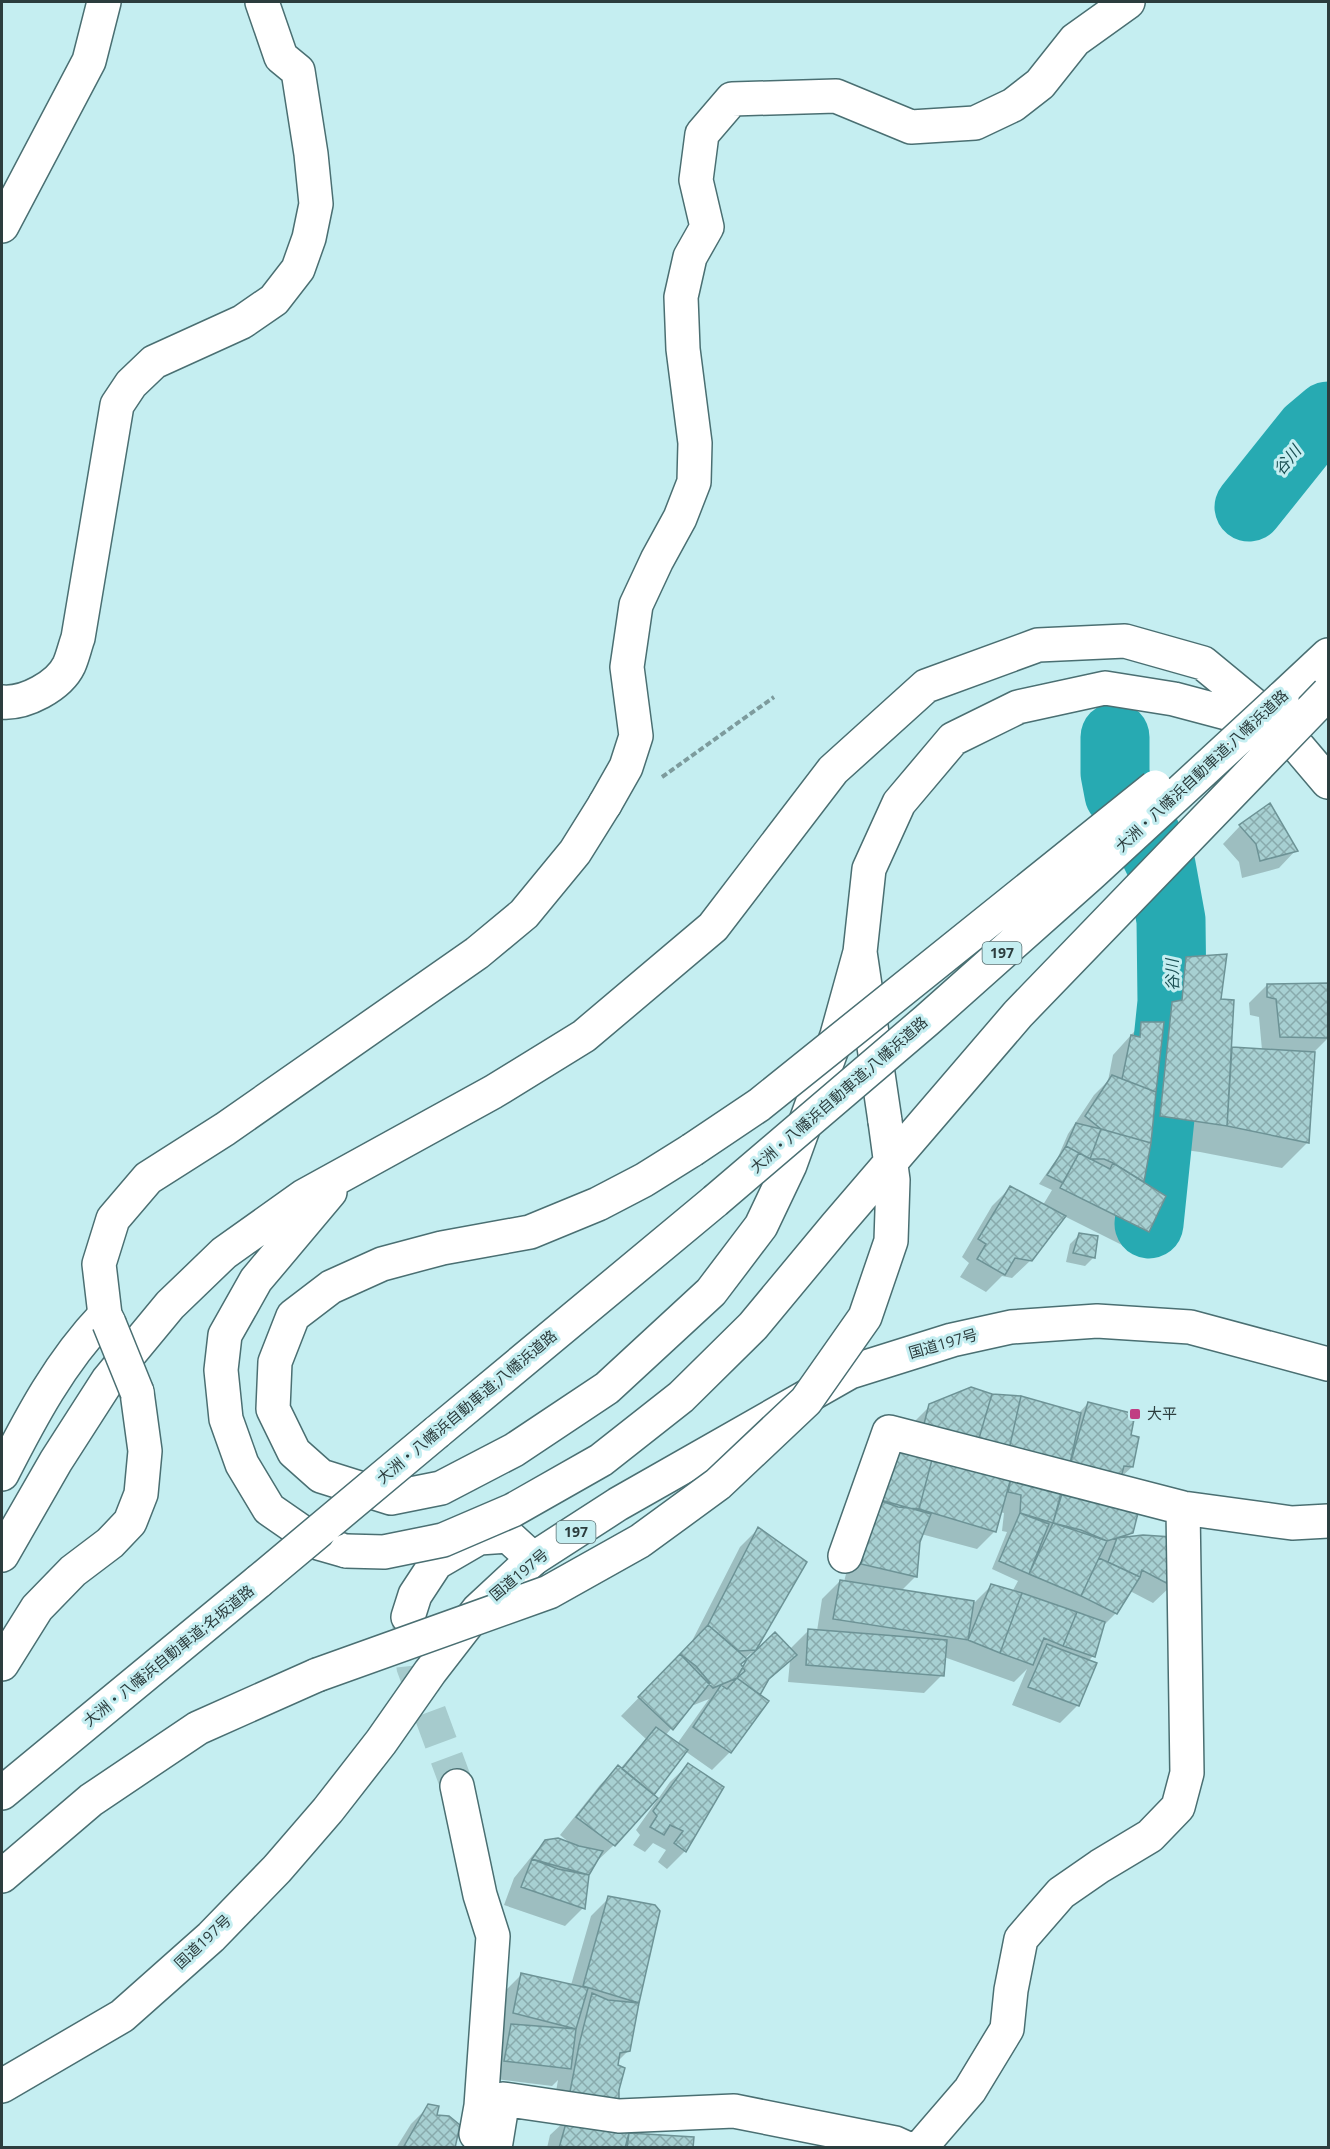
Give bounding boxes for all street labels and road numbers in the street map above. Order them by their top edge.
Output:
street label: 大洲・八幡浜自動車道;八幡浜道路 [1111,685,1292,856]
road number: 197 [982,942,1022,964]
street label: 大洲・八幡浜自動車道;八幡浜道路 [745,1012,931,1177]
street label: 国道197号 [906,1324,979,1362]
street label: 大洲・八幡浜自動車道;八幡浜道路 [372,1325,560,1487]
road number: 197 [556,1521,596,1543]
street label: 国道197号 [485,1544,552,1605]
street label: 大洲・八幡浜自動車道;名坂道路 [79,1580,258,1730]
street label: 国道197号 [170,1910,235,1973]

